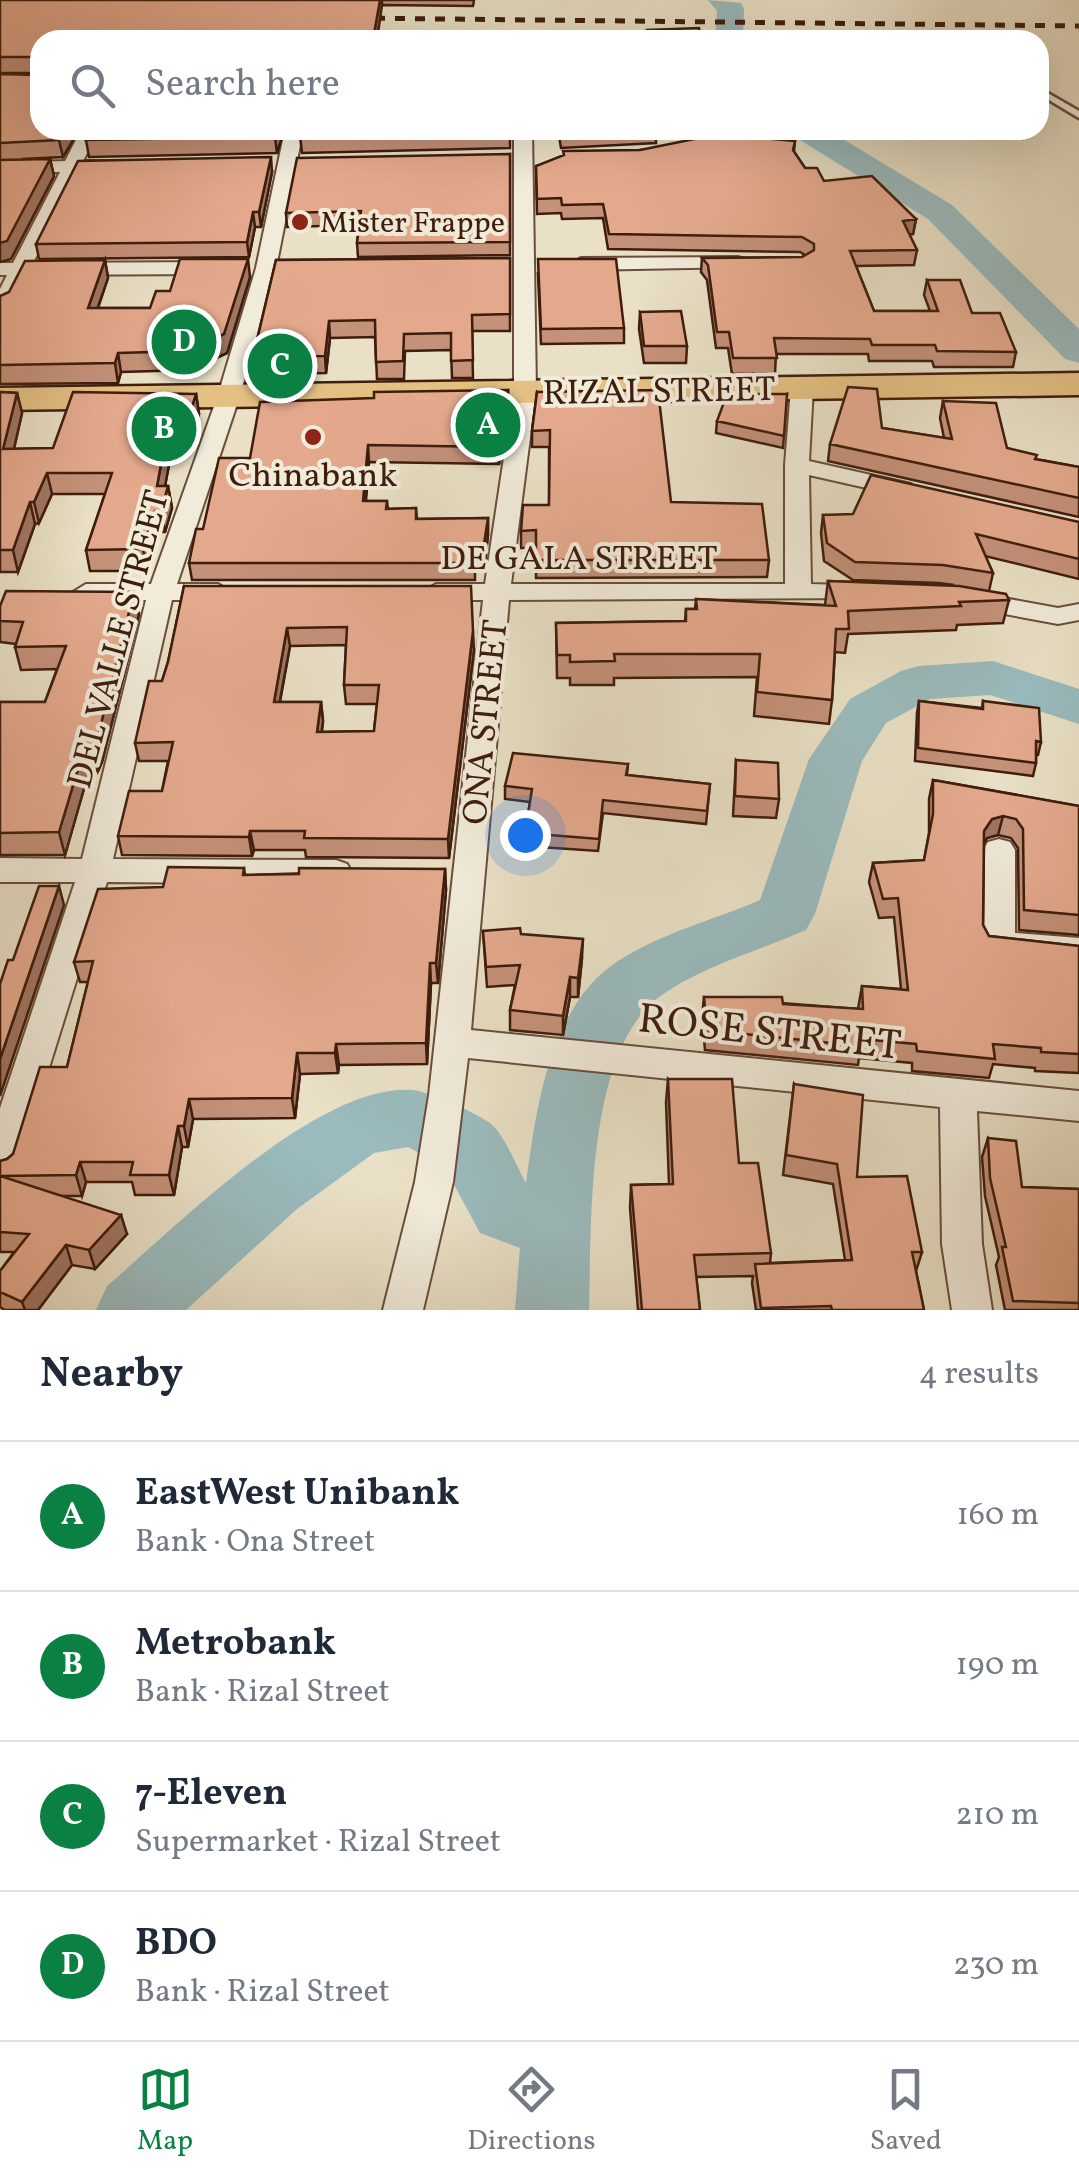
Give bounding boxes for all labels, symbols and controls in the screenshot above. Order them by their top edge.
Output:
search box [30,30,1049,140]
icon: search [65,58,120,113]
text: Search here [145,59,340,112]
place label: Mister Frappe [320,203,505,245]
marker: Mister Frappe [289,211,311,233]
pin: D [152,304,216,380]
pin: C [248,328,312,404]
street label: RIZAL STREET [542,367,776,419]
pin: A [456,388,520,462]
pin: B [132,392,196,466]
marker: Chinabank [302,426,324,448]
place label: Chinabank [228,453,398,501]
street label: DEL VALLE STREET [57,485,183,794]
street label: DE GALA STREET [440,536,718,584]
street label: ONA STREET [452,617,522,827]
your location [500,810,551,861]
street label: ROSE STREET [635,991,904,1078]
text: Nearby [40,1346,183,1405]
text: 4 results [919,1353,1039,1397]
text: EastWest Unibank [135,1468,459,1521]
text: A [61,1494,84,1538]
text: 160 m [956,1494,1039,1538]
text: Bank · Ona Street [135,1521,375,1565]
text: Metrobank [135,1618,336,1671]
text: B [62,1644,83,1688]
text: 190 m [955,1644,1039,1688]
text: Bank · Rizal Street [135,1671,390,1715]
text: 7-Eleven [135,1768,287,1821]
text: C [62,1794,83,1838]
text: 210 m [955,1794,1039,1838]
text: Supermarket · Rizal Street [135,1821,501,1865]
text: BDO [135,1918,217,1971]
text: D [61,1944,84,1988]
text: 230 m [953,1944,1039,1988]
text: Bank · Rizal Street [135,1971,390,2015]
tab: Map [137,2062,193,2161]
tab: Directions [467,2062,596,2161]
tab: Saved [870,2062,942,2161]

